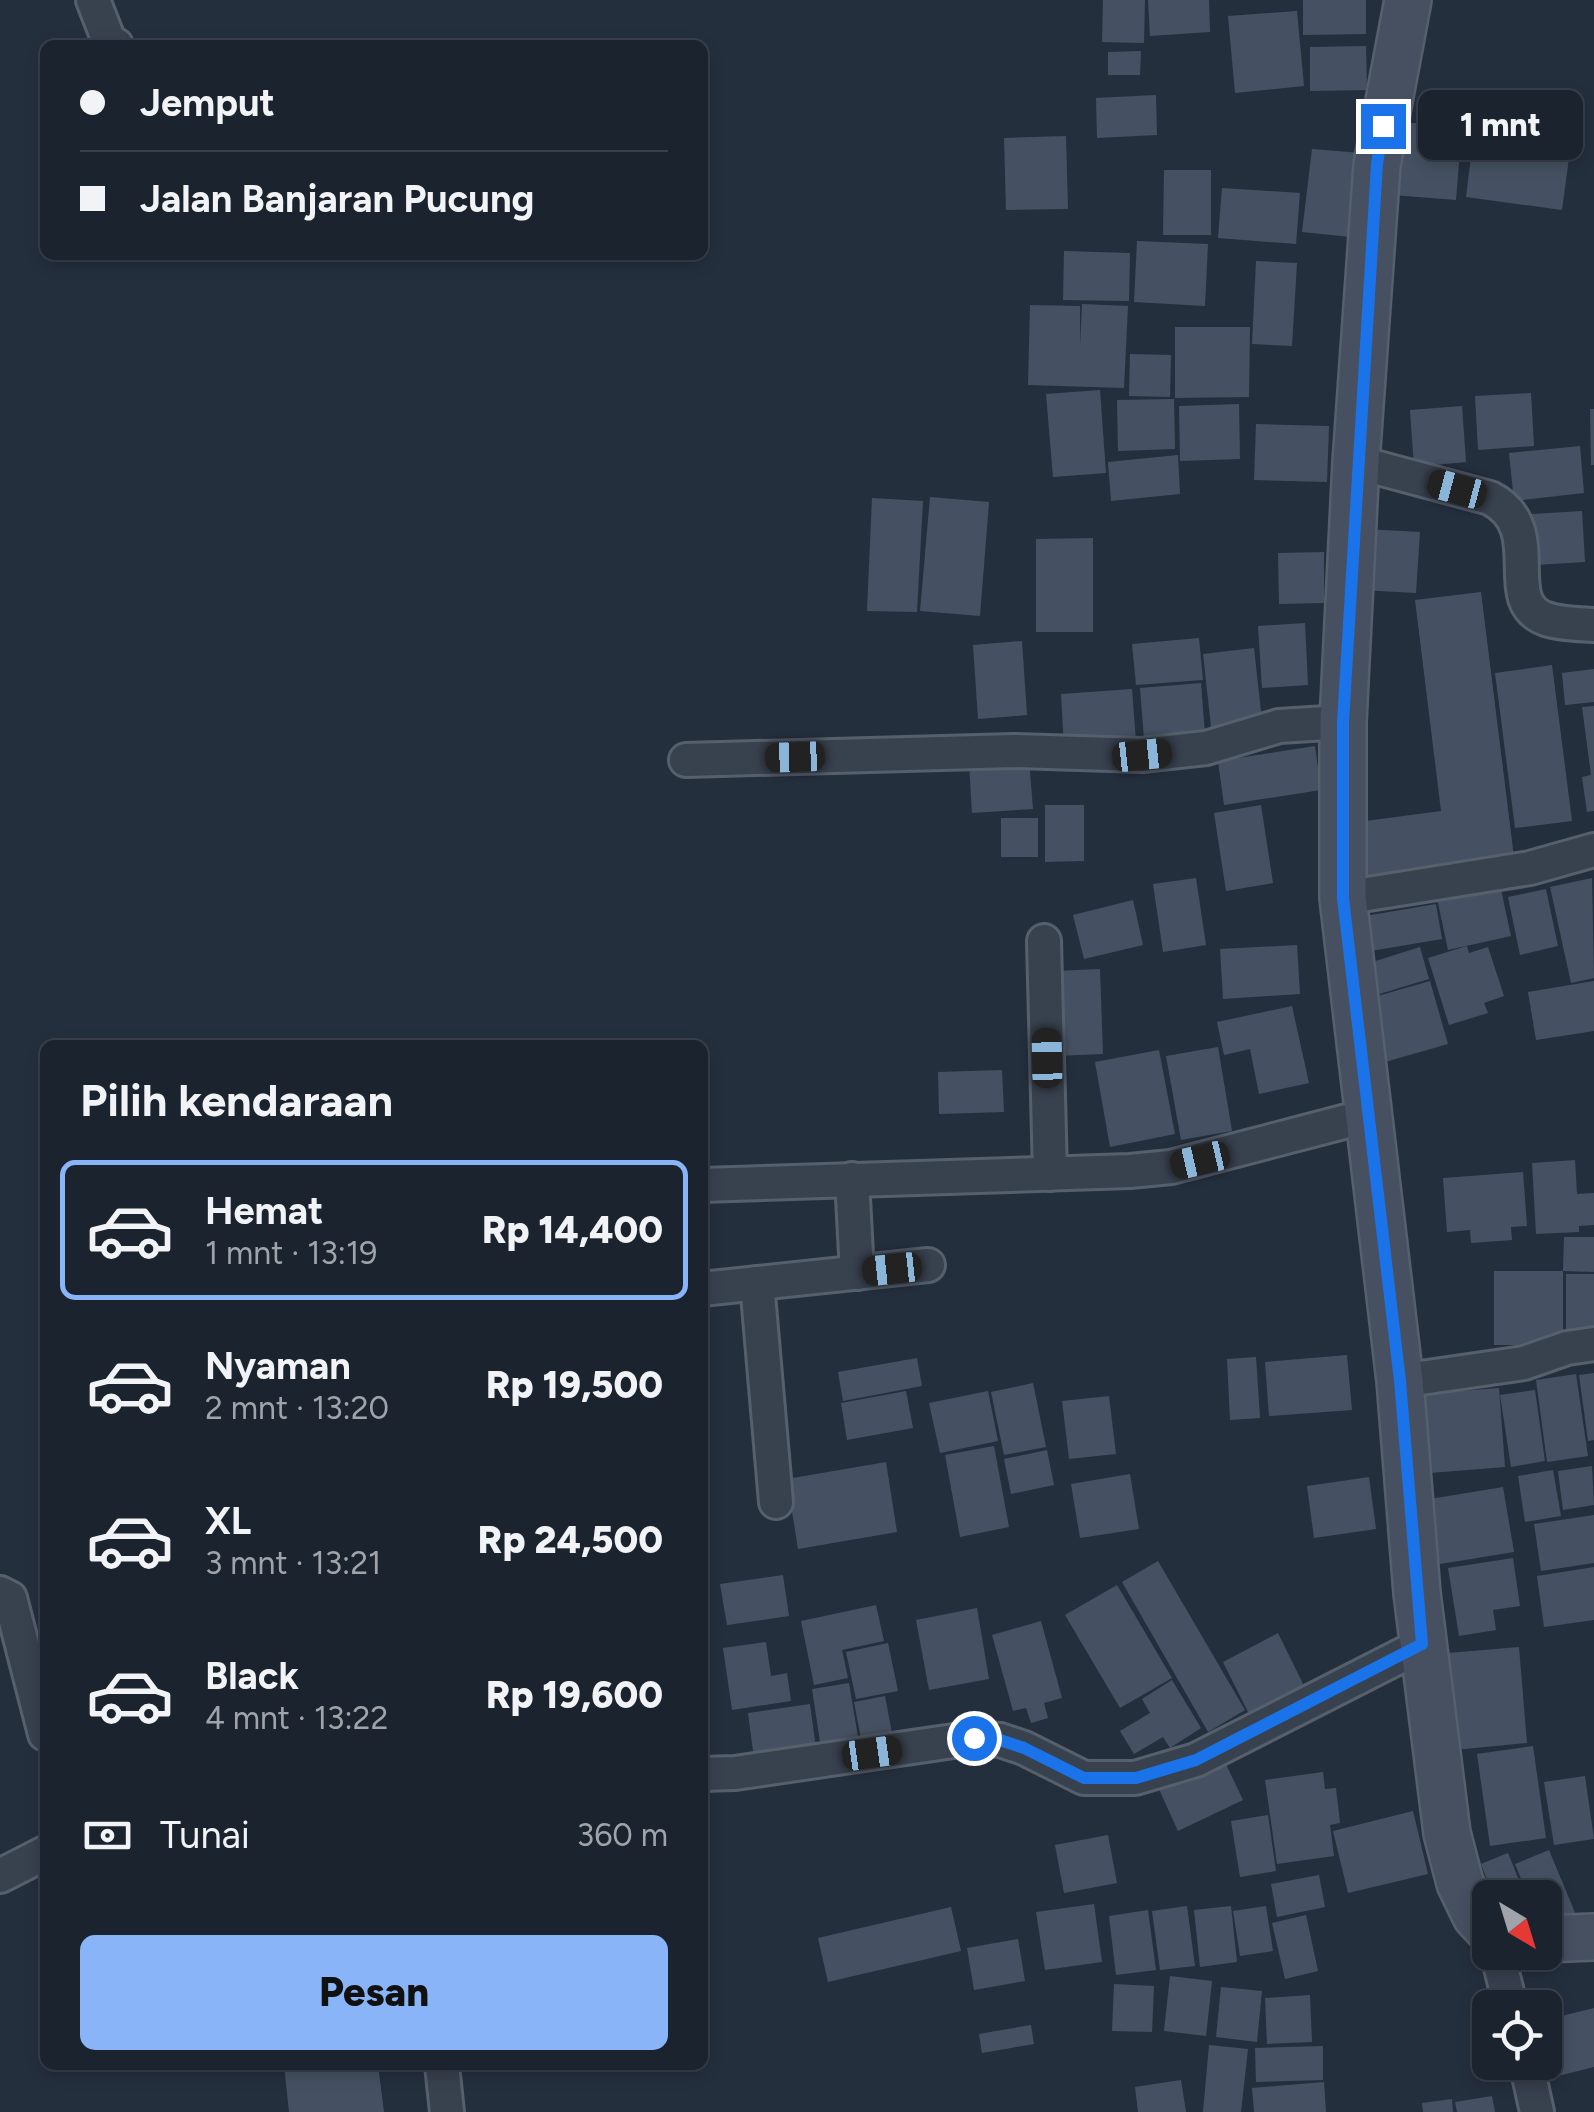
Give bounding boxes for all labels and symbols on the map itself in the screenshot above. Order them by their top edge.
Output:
callout: 1 mnt [1418,91,1583,161]
route end [1361,104,1406,149]
car [1424,467,1490,511]
car [1111,737,1173,773]
car [764,741,826,773]
car [1031,1028,1063,1088]
car [1167,1139,1233,1181]
car [861,1251,923,1287]
route start [952,1716,997,1761]
car [840,1734,904,1772]
north arrow [1472,1880,1562,1970]

